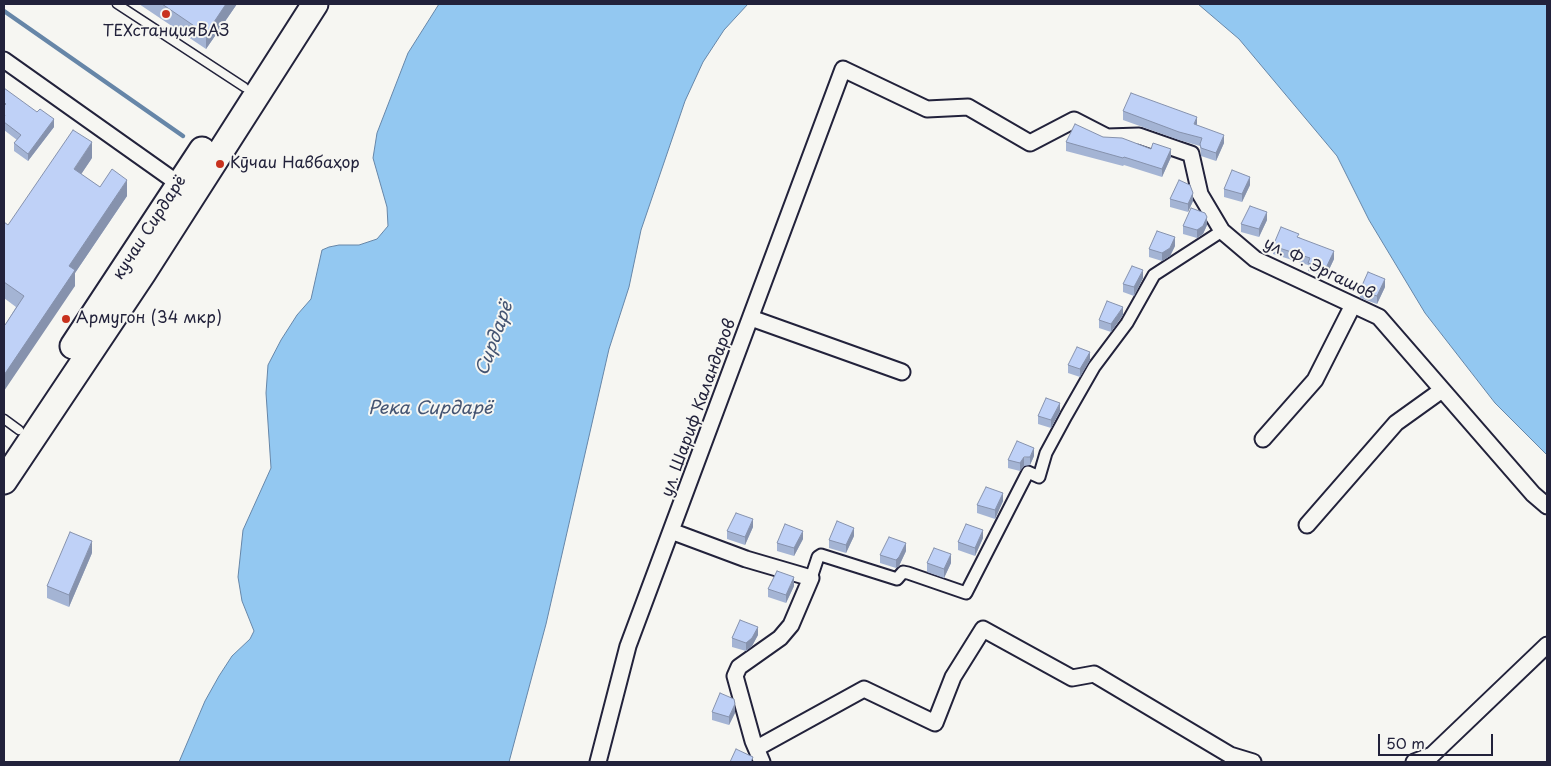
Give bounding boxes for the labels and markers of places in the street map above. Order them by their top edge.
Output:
marker: ТЕХстанцияВАЗ [160,8,172,20]
place label: ТЕХстанцияВАЗ [103,22,229,42]
place label: Кӯчаи Навбаҳор [230,154,360,174]
marker: Кӯчаи Навбаҳор [214,158,226,170]
place label: Армугон (34 мкр) [76,309,222,329]
marker: Армугон (34 мкр) [60,313,72,325]

